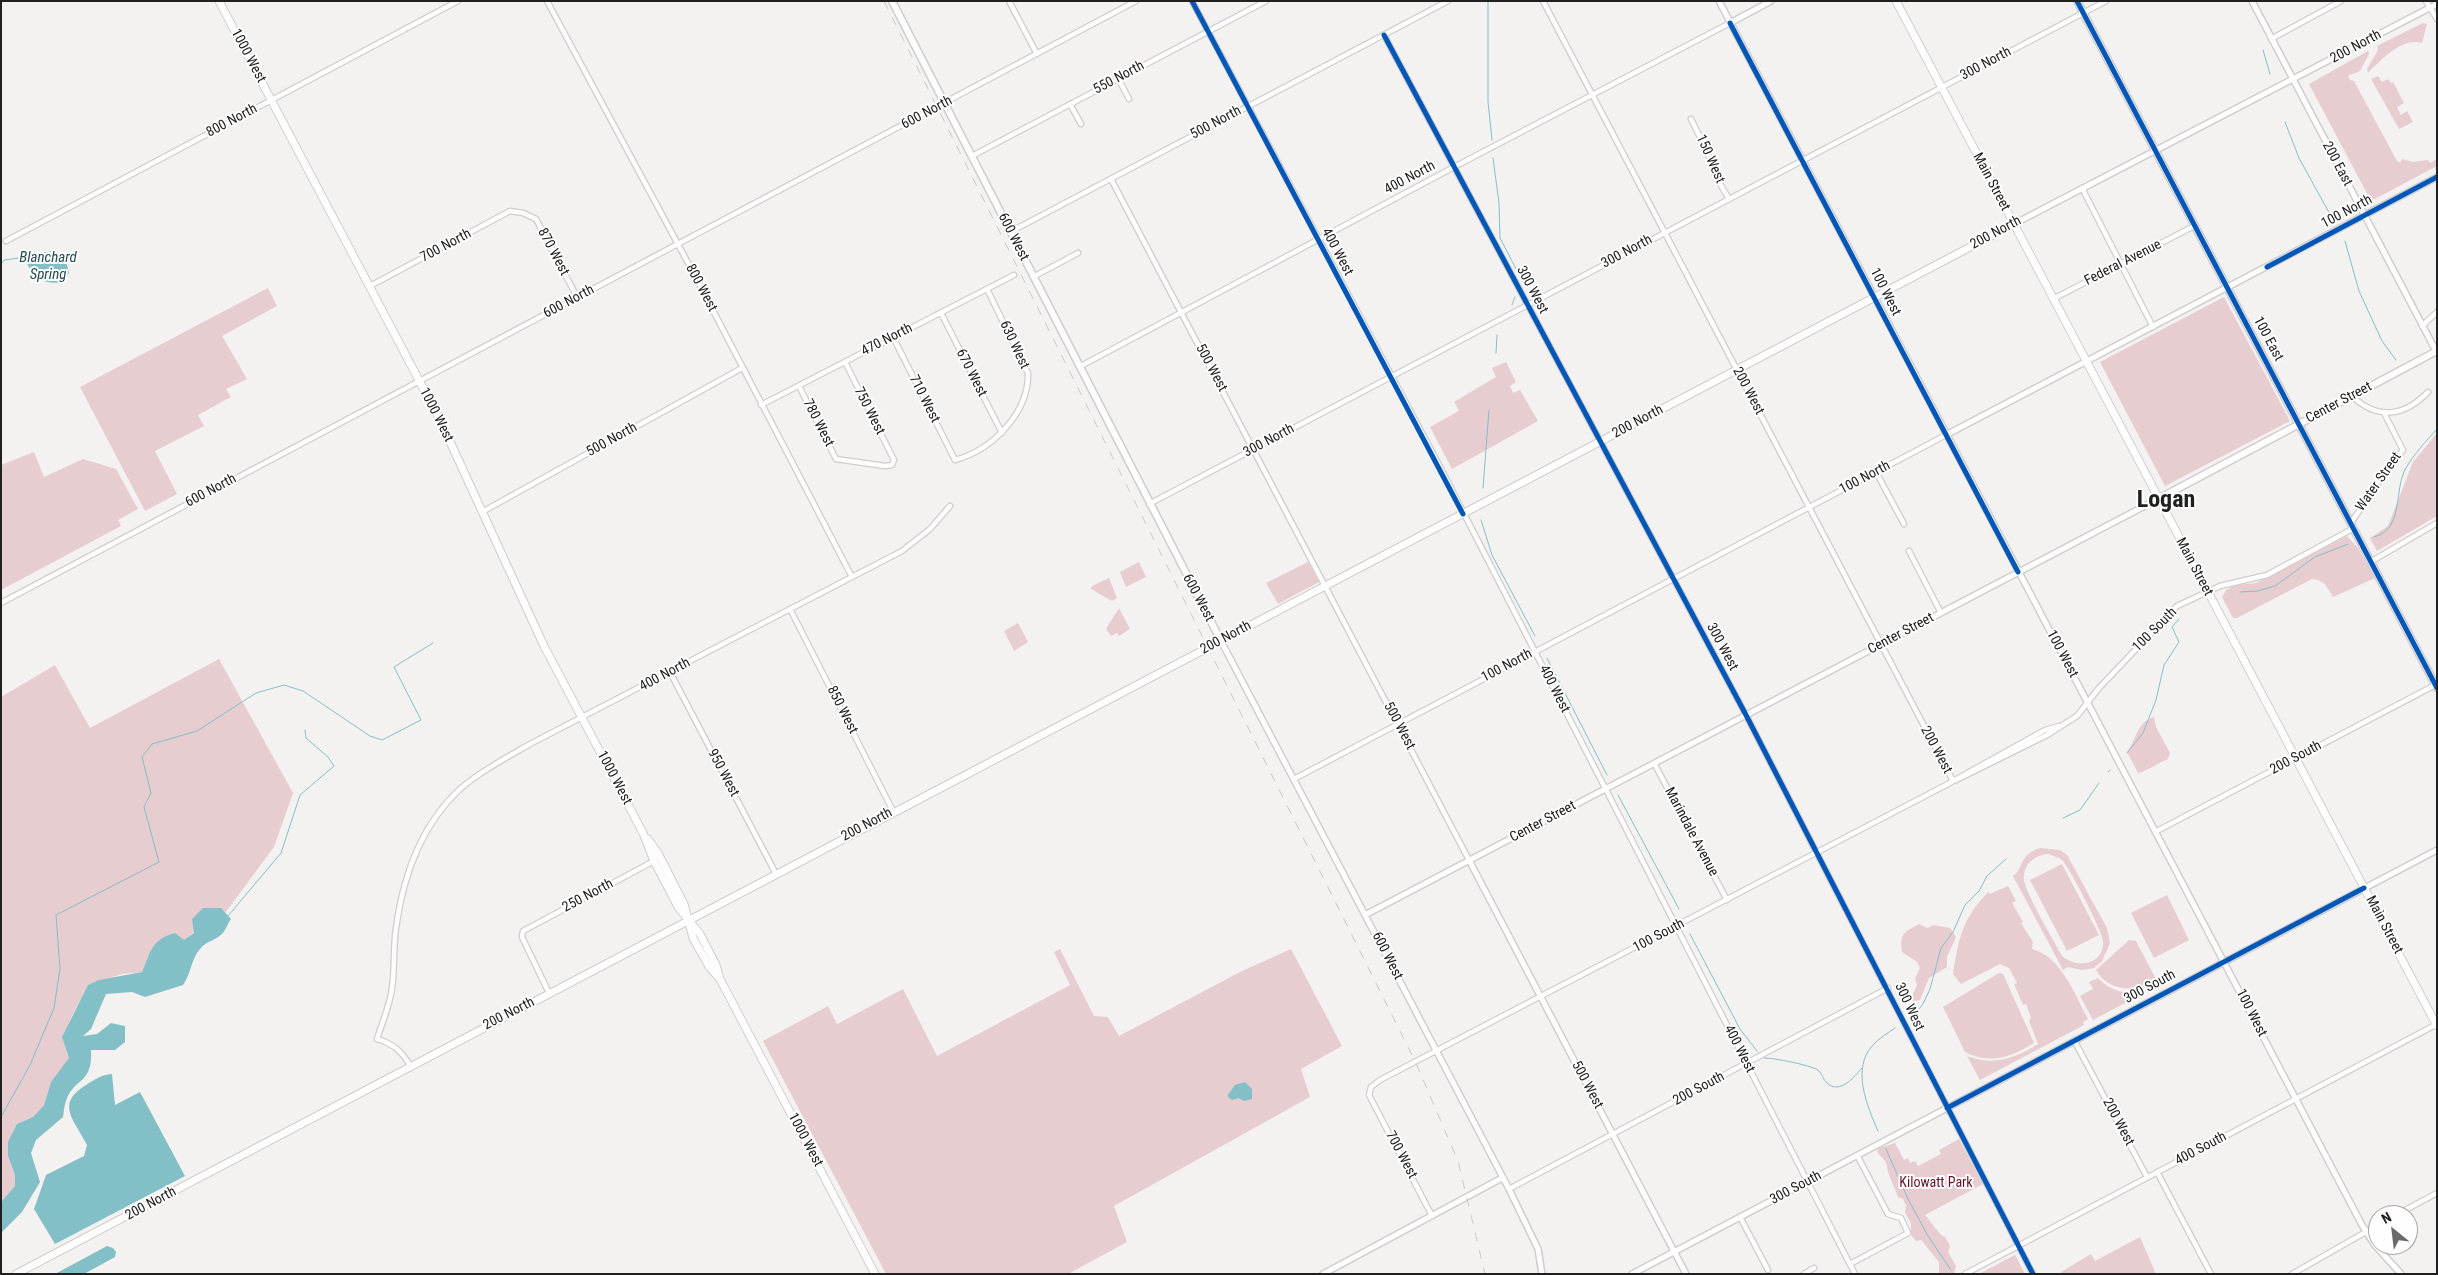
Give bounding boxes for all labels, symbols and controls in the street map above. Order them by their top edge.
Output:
street label: 1000 West [227,26,269,86]
street label: 200 North [2328,27,2384,67]
street label: 300 North [1958,44,2014,84]
street label: 550 North [1091,58,1147,98]
street label: 600 North [899,93,955,133]
street label: 800 North [204,101,260,141]
street label: 500 North [1188,103,1244,143]
street label: 150 West [1692,132,1728,186]
street label: 200 East [2318,139,2356,189]
street label: Main Street [1969,150,2013,214]
street label: 400 North [1382,158,1438,198]
street label: 100 North [2319,192,2375,232]
street label: 600 West [994,210,1032,264]
street label: 200 North [1968,213,2024,253]
street label: 870 West [533,225,573,279]
street label: 400 West [1317,225,1357,279]
street label: 700 North [418,226,474,266]
street label: 300 North [1599,232,1655,272]
street label: Federal Avenue [2082,236,2164,290]
water label: Blanchard Spring [19,249,77,284]
street label: 800 West [681,261,721,315]
street label: 300 West [1512,263,1552,317]
street label: 100 West [1866,265,1904,319]
street label: 600 North [541,282,597,322]
street label: 100 East [2249,314,2287,364]
street label: 630 West [996,318,1032,372]
street label: 470 North [859,320,915,360]
street label: 500 West [1191,341,1231,395]
street label: 670 West [952,346,990,400]
street label: 200 West [1728,364,1768,418]
street label: 710 West [905,372,943,426]
street label: Center Street [2303,379,2375,427]
street label: 750 West [850,384,888,438]
street label: 1000 West [415,385,457,445]
street label: 780 West [799,396,837,450]
street label: 200 North [1610,402,1666,442]
street label: 500 North [584,419,640,461]
street label: 300 North [1241,421,1297,461]
street label: Water Street [2353,449,2405,515]
street label: 100 North [1837,458,1893,498]
street label: 600 North [183,471,239,511]
district label: Logan [2137,487,2195,515]
street label: Main Street [2172,535,2216,599]
street label: 600 West [1178,571,1218,625]
street label: 100 South [2129,604,2181,656]
street label: Center Street [1865,610,1937,658]
street label: 200 North [1198,618,1254,658]
street label: 300 West [1702,620,1742,674]
street label: 100 West [2042,627,2082,681]
street label: 100 North [1479,646,1535,686]
street label: 400 North [637,655,693,695]
street label: 400 West [1535,662,1573,716]
street label: 850 West [823,683,861,737]
street label: 500 West [1379,699,1419,753]
street label: 200 West [1916,723,1956,777]
street label: 200 South [2267,737,2325,779]
street label: 950 West [703,746,743,800]
street label: 1000 West [593,748,635,808]
street label: Marindale Avenue [1660,785,1722,879]
street label: Center Street [1507,798,1579,846]
street label: 200 North [839,805,895,845]
street label: 250 North [560,876,616,916]
street label: Main Street [2362,893,2406,957]
street label: 100 South [1630,915,1688,957]
street label: 600 West [1368,929,1406,983]
street label: 300 South [2121,966,2179,1008]
street label: 300 West [1891,980,1927,1034]
street label: 100 West [2232,986,2270,1040]
street label: 200 North [481,994,537,1034]
street label: 400 West [1720,1022,1758,1076]
street label: 500 West [1567,1058,1607,1112]
street label: 200 South [1670,1068,1728,1110]
street label: 200 West [2098,1095,2138,1149]
street label: 1000 West [784,1110,826,1170]
street label: 700 West [1381,1128,1421,1182]
street label: 400 South [2172,1128,2230,1170]
street label: 300 South [1767,1167,1825,1209]
park label: Kilowatt Park [1899,1175,1973,1191]
street label: 200 North [123,1184,179,1224]
north arrow [2368,1205,2418,1255]
text: N [2379,1209,2394,1227]

